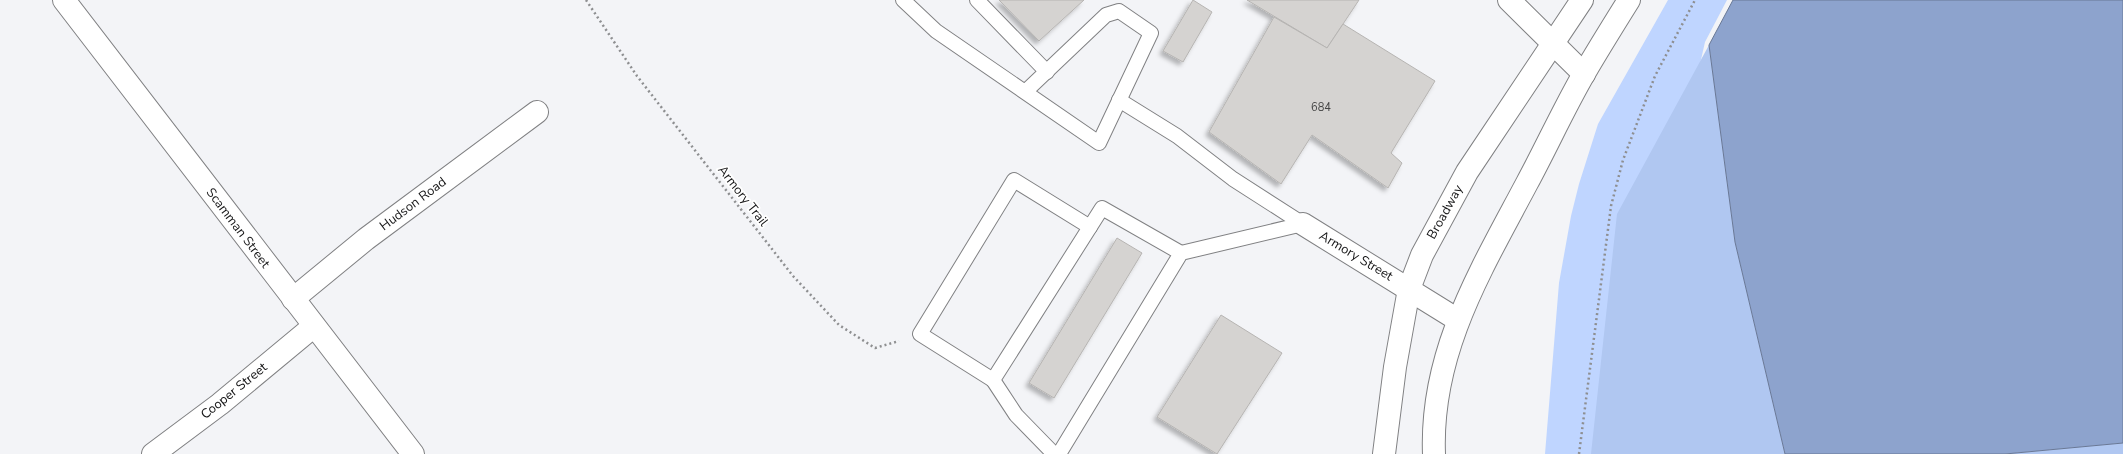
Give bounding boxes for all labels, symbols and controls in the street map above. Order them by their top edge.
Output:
house number: 684 [1311,100,1331,115]
street label: Armory Trail [714,162,773,230]
street label: Hudson Road [376,173,450,235]
street label: Broadway [1423,181,1467,242]
street label: Scamman Street [202,184,274,272]
street label: Armory Street [1316,227,1397,285]
street label: Cooper Street [197,358,271,423]

